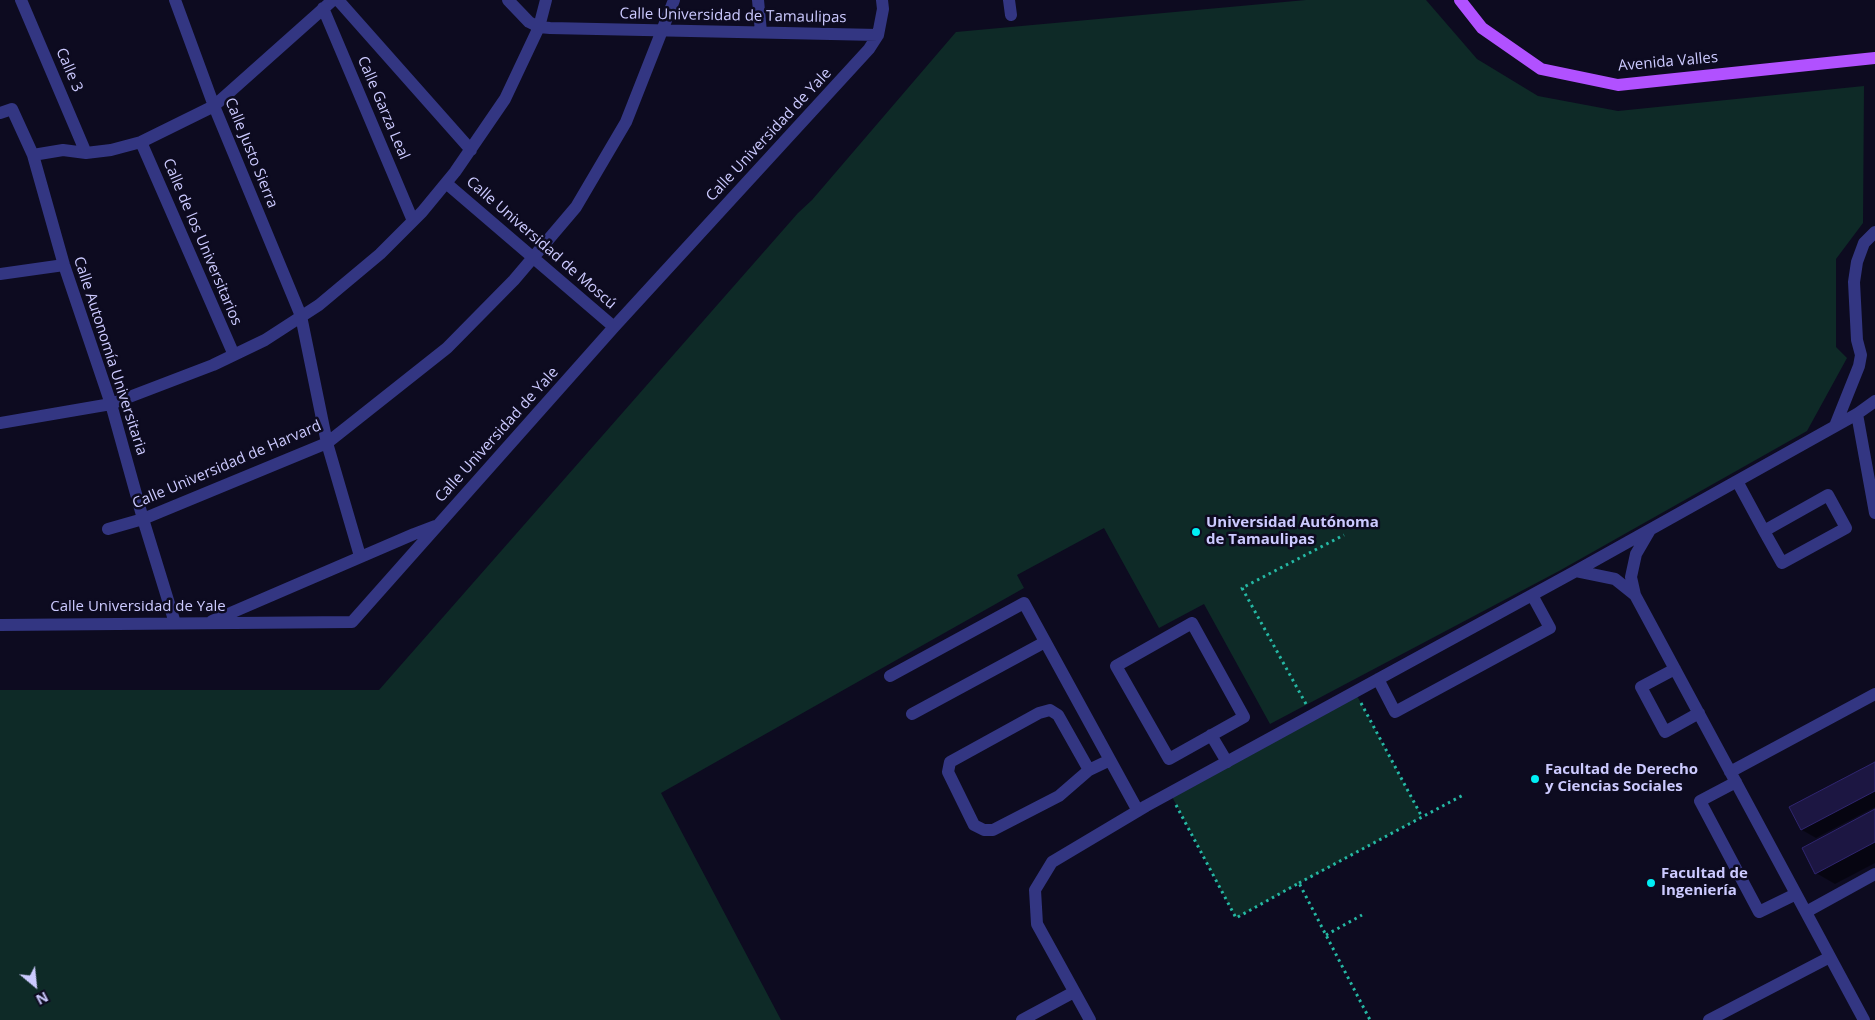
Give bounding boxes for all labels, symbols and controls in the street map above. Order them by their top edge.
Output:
street label: Calle Universidad de Tamaulipas [619,5,847,27]
street label: Calle 3 [52,45,86,95]
street label: Avenida Valles [1617,49,1719,75]
street label: Calle Garza Leal [353,54,413,162]
street label: Calle Universidad de Yale [703,65,835,205]
street label: Calle Justo Sierra [221,95,281,211]
street label: Calle de los Universitarios [159,156,245,328]
street label: Calle Universidad de Moscú [462,173,620,313]
street label: Calle Autonomía Universitaria [69,254,151,458]
street label: Calle Universidad de Yale [432,364,562,506]
street label: Calle Universidad de Harvard [130,417,324,513]
place label: Universidad Autónoma de Tamaulipas [1206,514,1379,549]
marker: Universidad Autónoma de Tamaulipas [1190,526,1202,538]
street label: Calle Universidad de Yale [50,598,226,616]
place label: Facultad de Derecho y Ciencias Sociales [1545,761,1698,796]
marker: Facultad de Derecho y Ciencias Sociales [1529,773,1541,785]
place label: Facultad de Ingeniería [1661,865,1748,900]
marker: Facultad de Ingeniería [1645,877,1657,889]
north arrow [10,960,60,1010]
text: N [33,988,52,1010]

